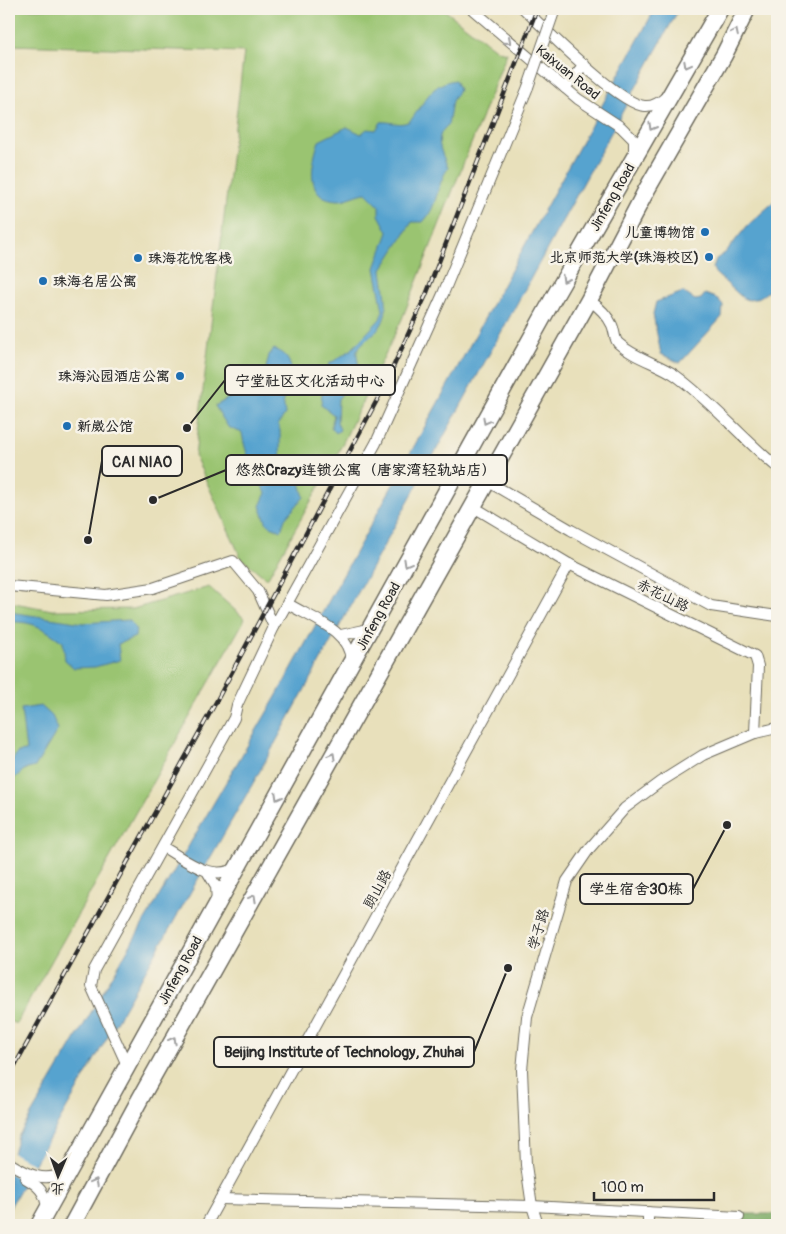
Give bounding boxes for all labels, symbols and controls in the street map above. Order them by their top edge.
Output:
one-way arrow [729,28,739,37]
one-way arrow [503,35,512,44]
street label: Kaixuan Road [532,41,603,103]
one-way arrow [683,59,693,68]
one-way arrow [648,122,658,131]
street label: Jinfeng Road [586,160,639,234]
place label: 儿童博物馆 [625,224,695,241]
marker: 儿童博物馆 [699,226,711,238]
place label: 北京师范大学(珠海校区) [550,249,699,266]
place label: 珠海花悦客栈 [148,250,232,267]
marker: 北京师范大学(珠海校区) [703,251,715,263]
marker: 珠海花悦客栈 [132,252,144,264]
place label: 珠海名居公寓 [53,273,137,290]
one-way arrow [561,273,571,282]
marker: 珠海名居公寓 [37,275,49,287]
callout: 宁堂社区文化活动中心 [225,365,395,395]
place label: 珠海沁园酒店公寓 [58,368,170,385]
marker: 珠海沁园酒店公寓 [174,370,186,382]
text: 宁堂社区文化活动中心 [235,372,385,391]
one-way arrow [482,415,492,424]
place label: 新崴公馆 [77,418,133,435]
marker: 新崴公馆 [61,420,73,432]
callout: CAI NIAO [102,446,182,476]
text: CAI NIAO [112,453,173,472]
callout: 悠然Crazy连锁公寓（唐家湾轻轨站店） [226,455,507,485]
text: 悠然Crazy连锁公寓（唐家湾轻轨站店） [236,461,496,480]
one-way arrow [403,557,413,566]
street label: 赤花山路 [634,576,692,615]
street label: Jinfeng Road [353,579,404,653]
one-way arrow [326,753,336,762]
one-way arrow [274,792,284,801]
street label: 朗山路 [360,867,395,912]
callout: 学生宿舍30栋 [580,874,693,904]
text: 学生宿舍30栋 [589,880,683,899]
one-way arrow [246,894,256,903]
street label: 学子路 [524,907,553,952]
street label: Jinfeng Road [155,933,206,1007]
one-way arrow [167,1036,177,1045]
callout: Beijing Institute of Technology, Zhuhai [214,1037,474,1067]
text: Beijing Institute of Technology, Zhuhai [224,1043,464,1062]
north arrow [32,1152,82,1202]
scale bar [594,1169,714,1201]
text: 100 m [601,1178,644,1197]
one-way arrow [89,1179,99,1188]
text: 北 [50,1180,65,1197]

